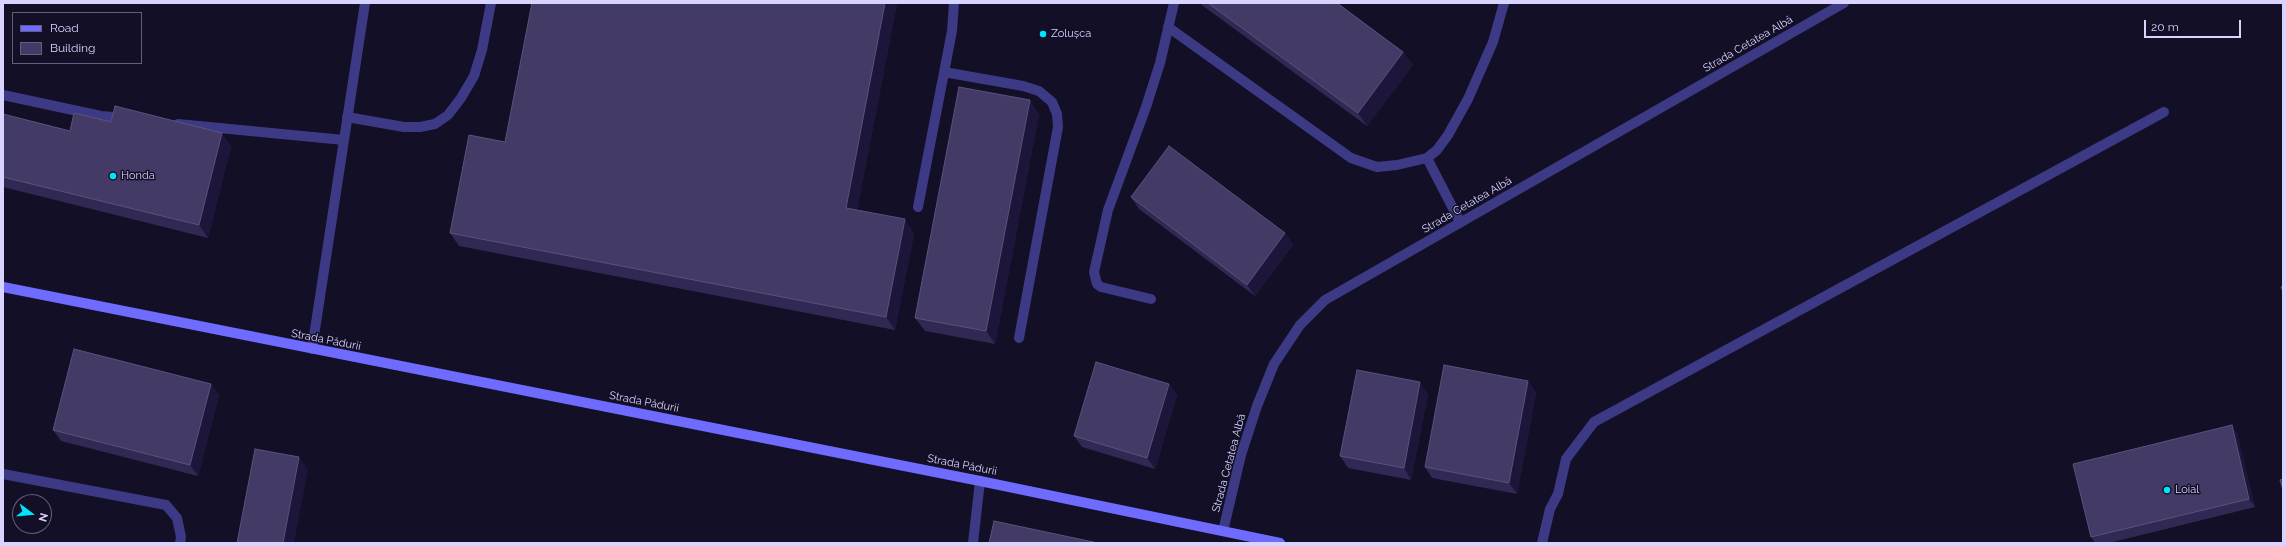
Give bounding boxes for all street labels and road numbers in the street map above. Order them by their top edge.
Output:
street label: Strada Cetatea Albă [1701,13,1795,75]
street label: Strada Cetatea Albă [1420,174,1514,236]
street label: Strada Pădurii [290,327,362,353]
street label: Strada Pădurii [608,389,680,415]
street label: Strada Cetatea Albă [1210,412,1248,514]
street label: Strada Pădurii [926,452,998,478]

